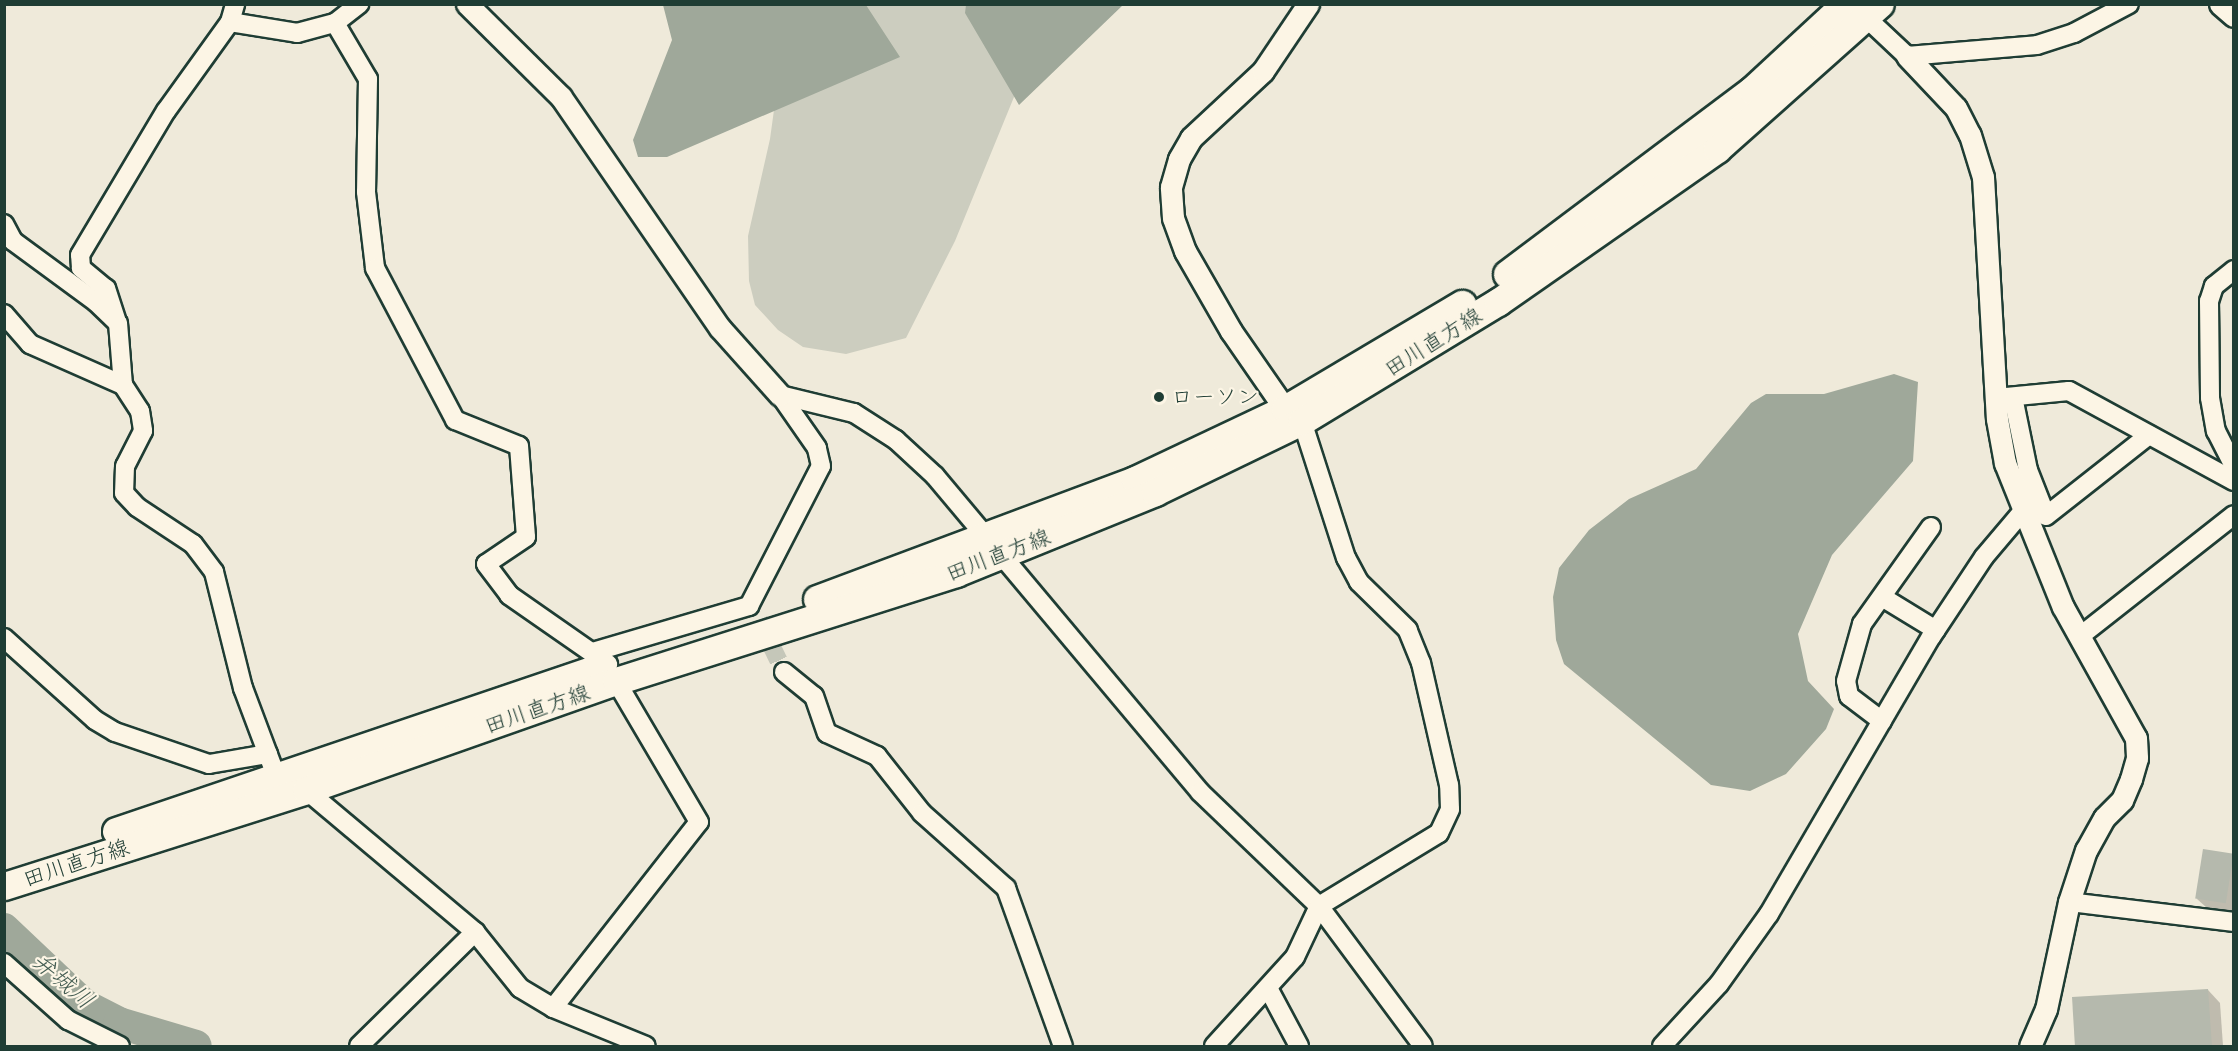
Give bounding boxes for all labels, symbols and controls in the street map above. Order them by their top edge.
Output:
street label: 田川直方線 [1379,302,1487,382]
place label: ローソン [1171,384,1259,410]
marker: ローソン [1152,390,1166,404]
street label: 田川直方線 [942,523,1054,587]
street label: 田川直方線 [481,679,593,739]
street label: 田川直方線 [20,833,132,893]
water label: 弁城川 [26,947,100,1015]

